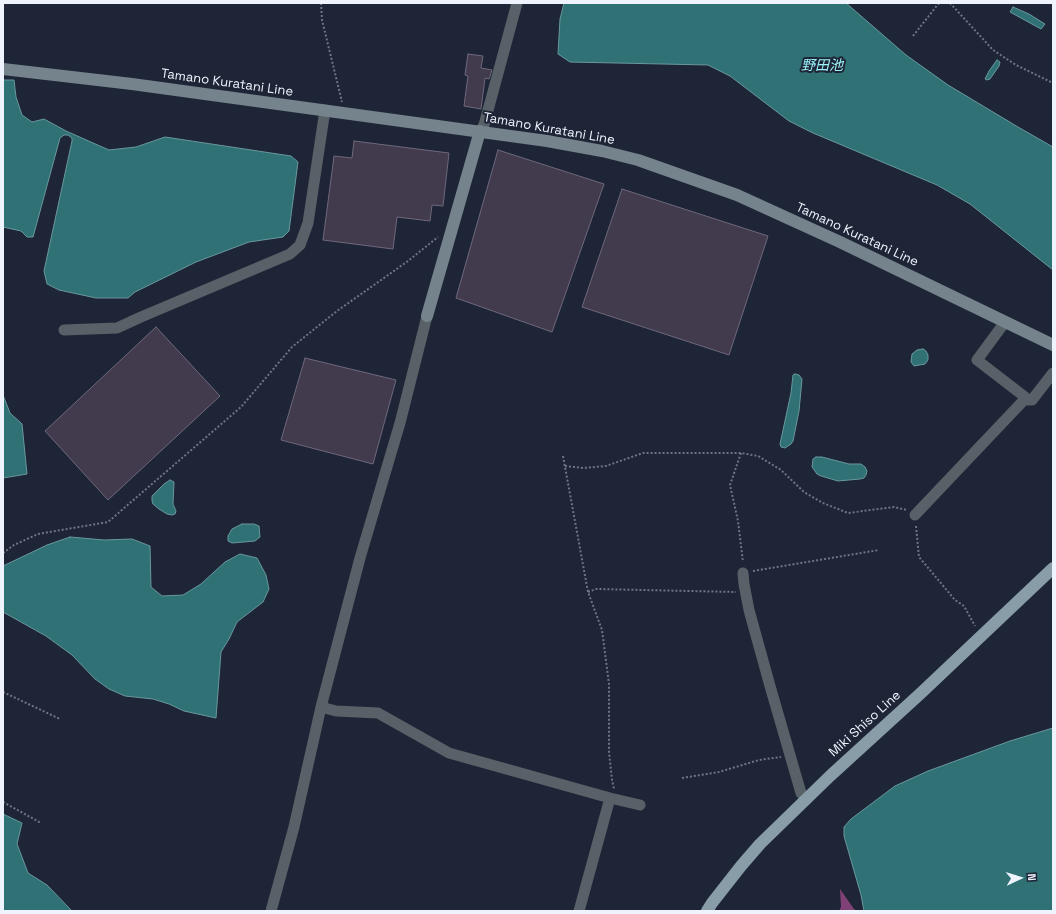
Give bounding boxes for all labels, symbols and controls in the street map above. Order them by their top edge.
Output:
water label: 野田池 [801,58,843,74]
street label: Tamano Kuratani Line [160,66,294,100]
street label: Tamano Kuratani Line [482,110,616,148]
street label: Tamano Kuratani Line [793,200,921,270]
street label: Miki Shiso Line [826,688,904,760]
north arrow [1000,858,1040,898]
text: N [1025,873,1039,881]

